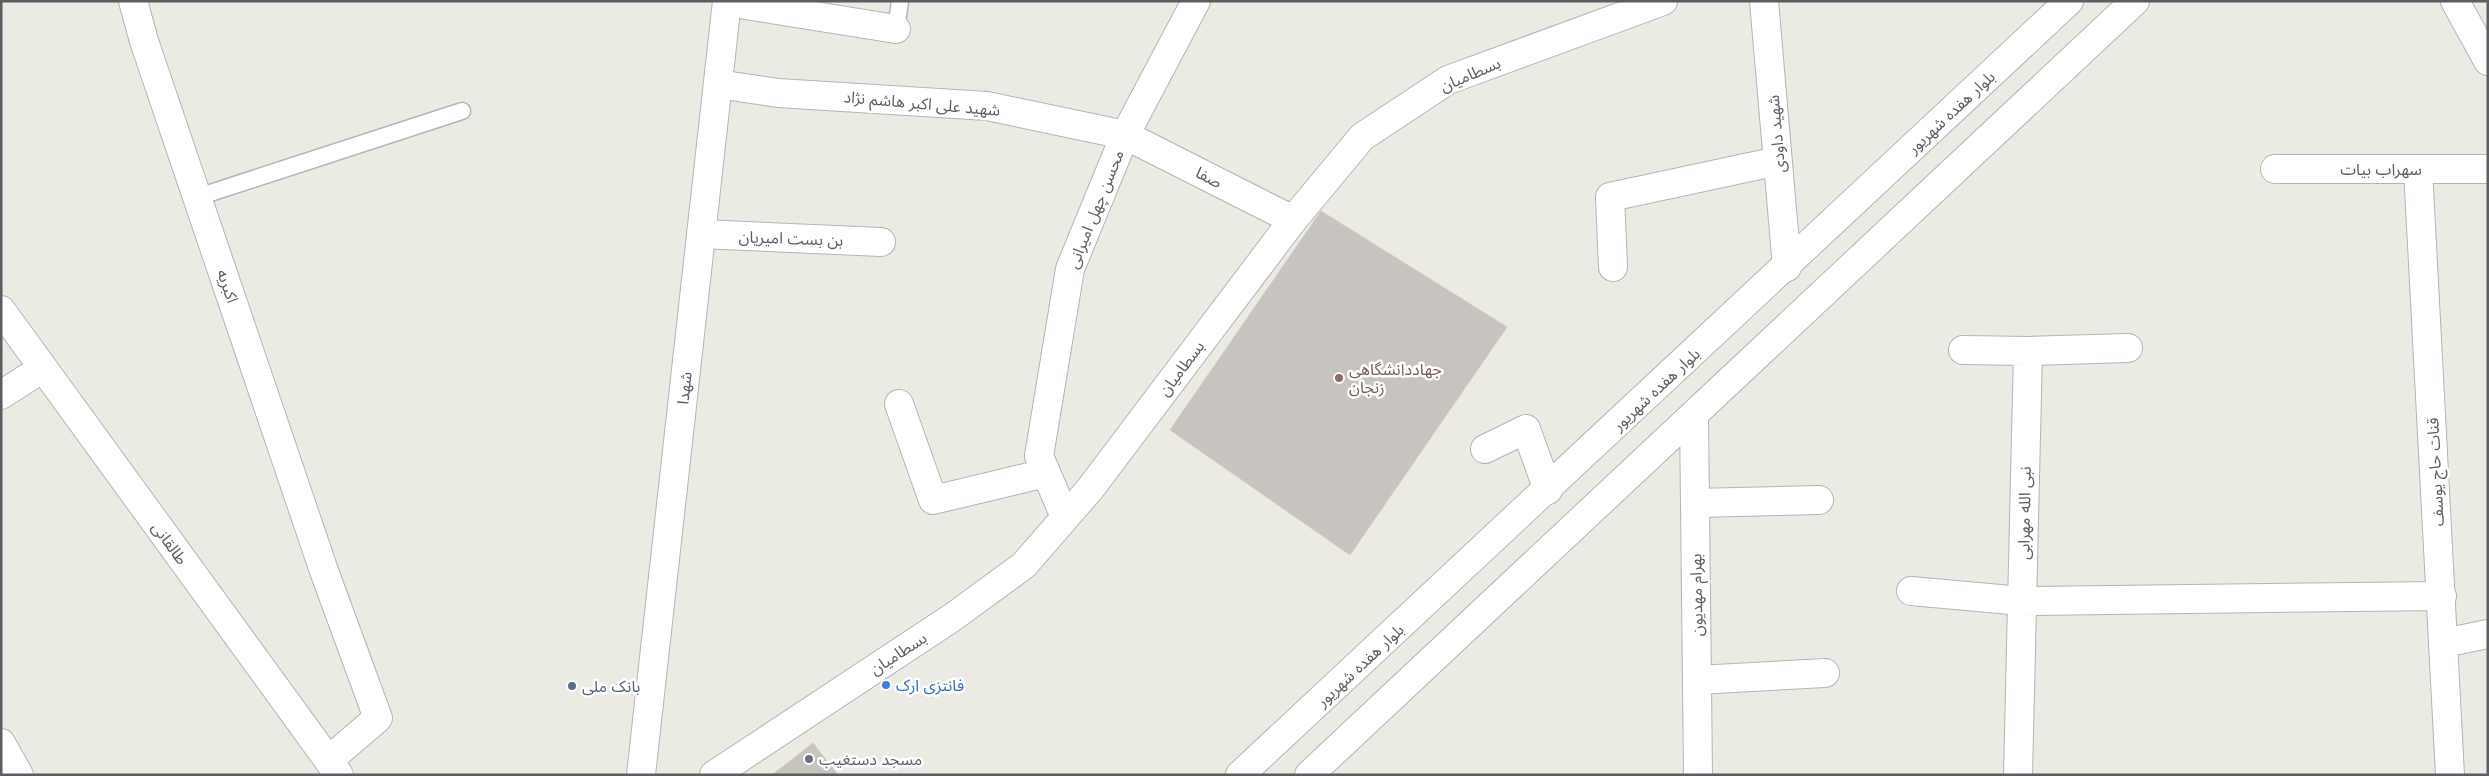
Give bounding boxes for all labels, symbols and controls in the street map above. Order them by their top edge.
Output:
street label: بسطامیان [1437,52,1503,96]
street label: بلوار هفده شهریور [1902,66,1999,158]
street label: شهید علی اکبر هاشم نژاد [843,86,1001,123]
street label: شهید داودی [1763,94,1789,174]
street label: محسن چهل امیرانی [1062,147,1129,272]
street label: سهراب بیات [2340,159,2422,179]
street label: صفا [1192,162,1226,192]
street label: بن بست امیریان [738,226,844,250]
street label: اکبریه [213,267,243,305]
street label: بسطامیان [1154,336,1208,400]
street label: بلوار هفده شهریور [1607,343,1704,435]
place label: جهاددانشگاهی زنجان [1349,359,1442,397]
street label: شهدا [672,371,696,405]
marker: جهاددانشگاهی زنجان [1333,372,1345,384]
street label: قنات حاج یوسف [2422,417,2451,527]
street label: نبی الله مهرابی [2013,466,2035,560]
street label: طالقانی [148,518,192,569]
street label: بهرام مهدیون [1685,553,1710,637]
street label: بلوار هفده شهریور [1311,619,1408,711]
street label: بسطامیان [866,627,930,679]
place label: فانتزی ارک [896,675,964,695]
place label: بانک ملی [582,676,640,696]
marker: فانتزی ارک [880,679,892,691]
marker: بانک ملی [566,680,578,692]
place label: مسجد دستغیب [819,749,922,769]
marker: مسجد دستغیب [803,753,815,765]

